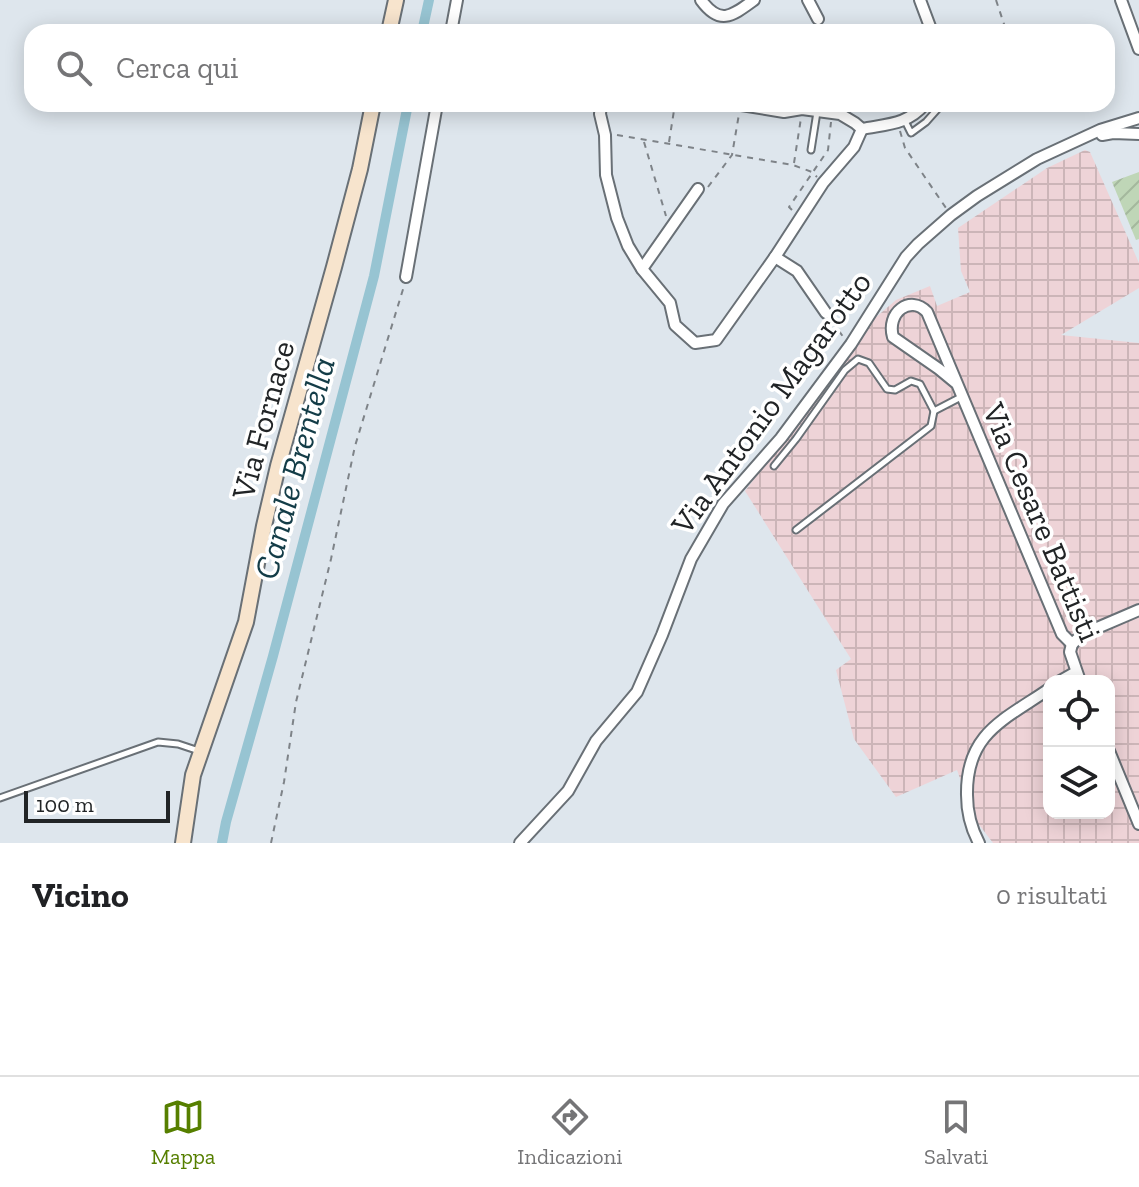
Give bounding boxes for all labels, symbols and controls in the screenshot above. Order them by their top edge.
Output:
search box [24,24,1115,112]
icon: search [52,46,96,90]
text: Cerca qui [116,50,239,86]
street label: Via Antonio Magarotto [662,264,879,543]
street label: Via Fornace [223,337,302,504]
water label: Canale Brentella [245,353,344,584]
street label: Via Cesare Battisti [974,396,1109,647]
map controls [1043,675,1115,819]
button: locate [1043,675,1115,747]
button: layers [1043,747,1115,819]
scale bar [24,787,170,823]
text: 100 m [36,791,94,818]
text: Vicino [32,875,129,916]
text: 0 risultati [996,879,1107,911]
tab: Mappa [151,1095,215,1170]
tab: Indicazioni [517,1095,622,1170]
tab: Salvati [924,1095,988,1170]

